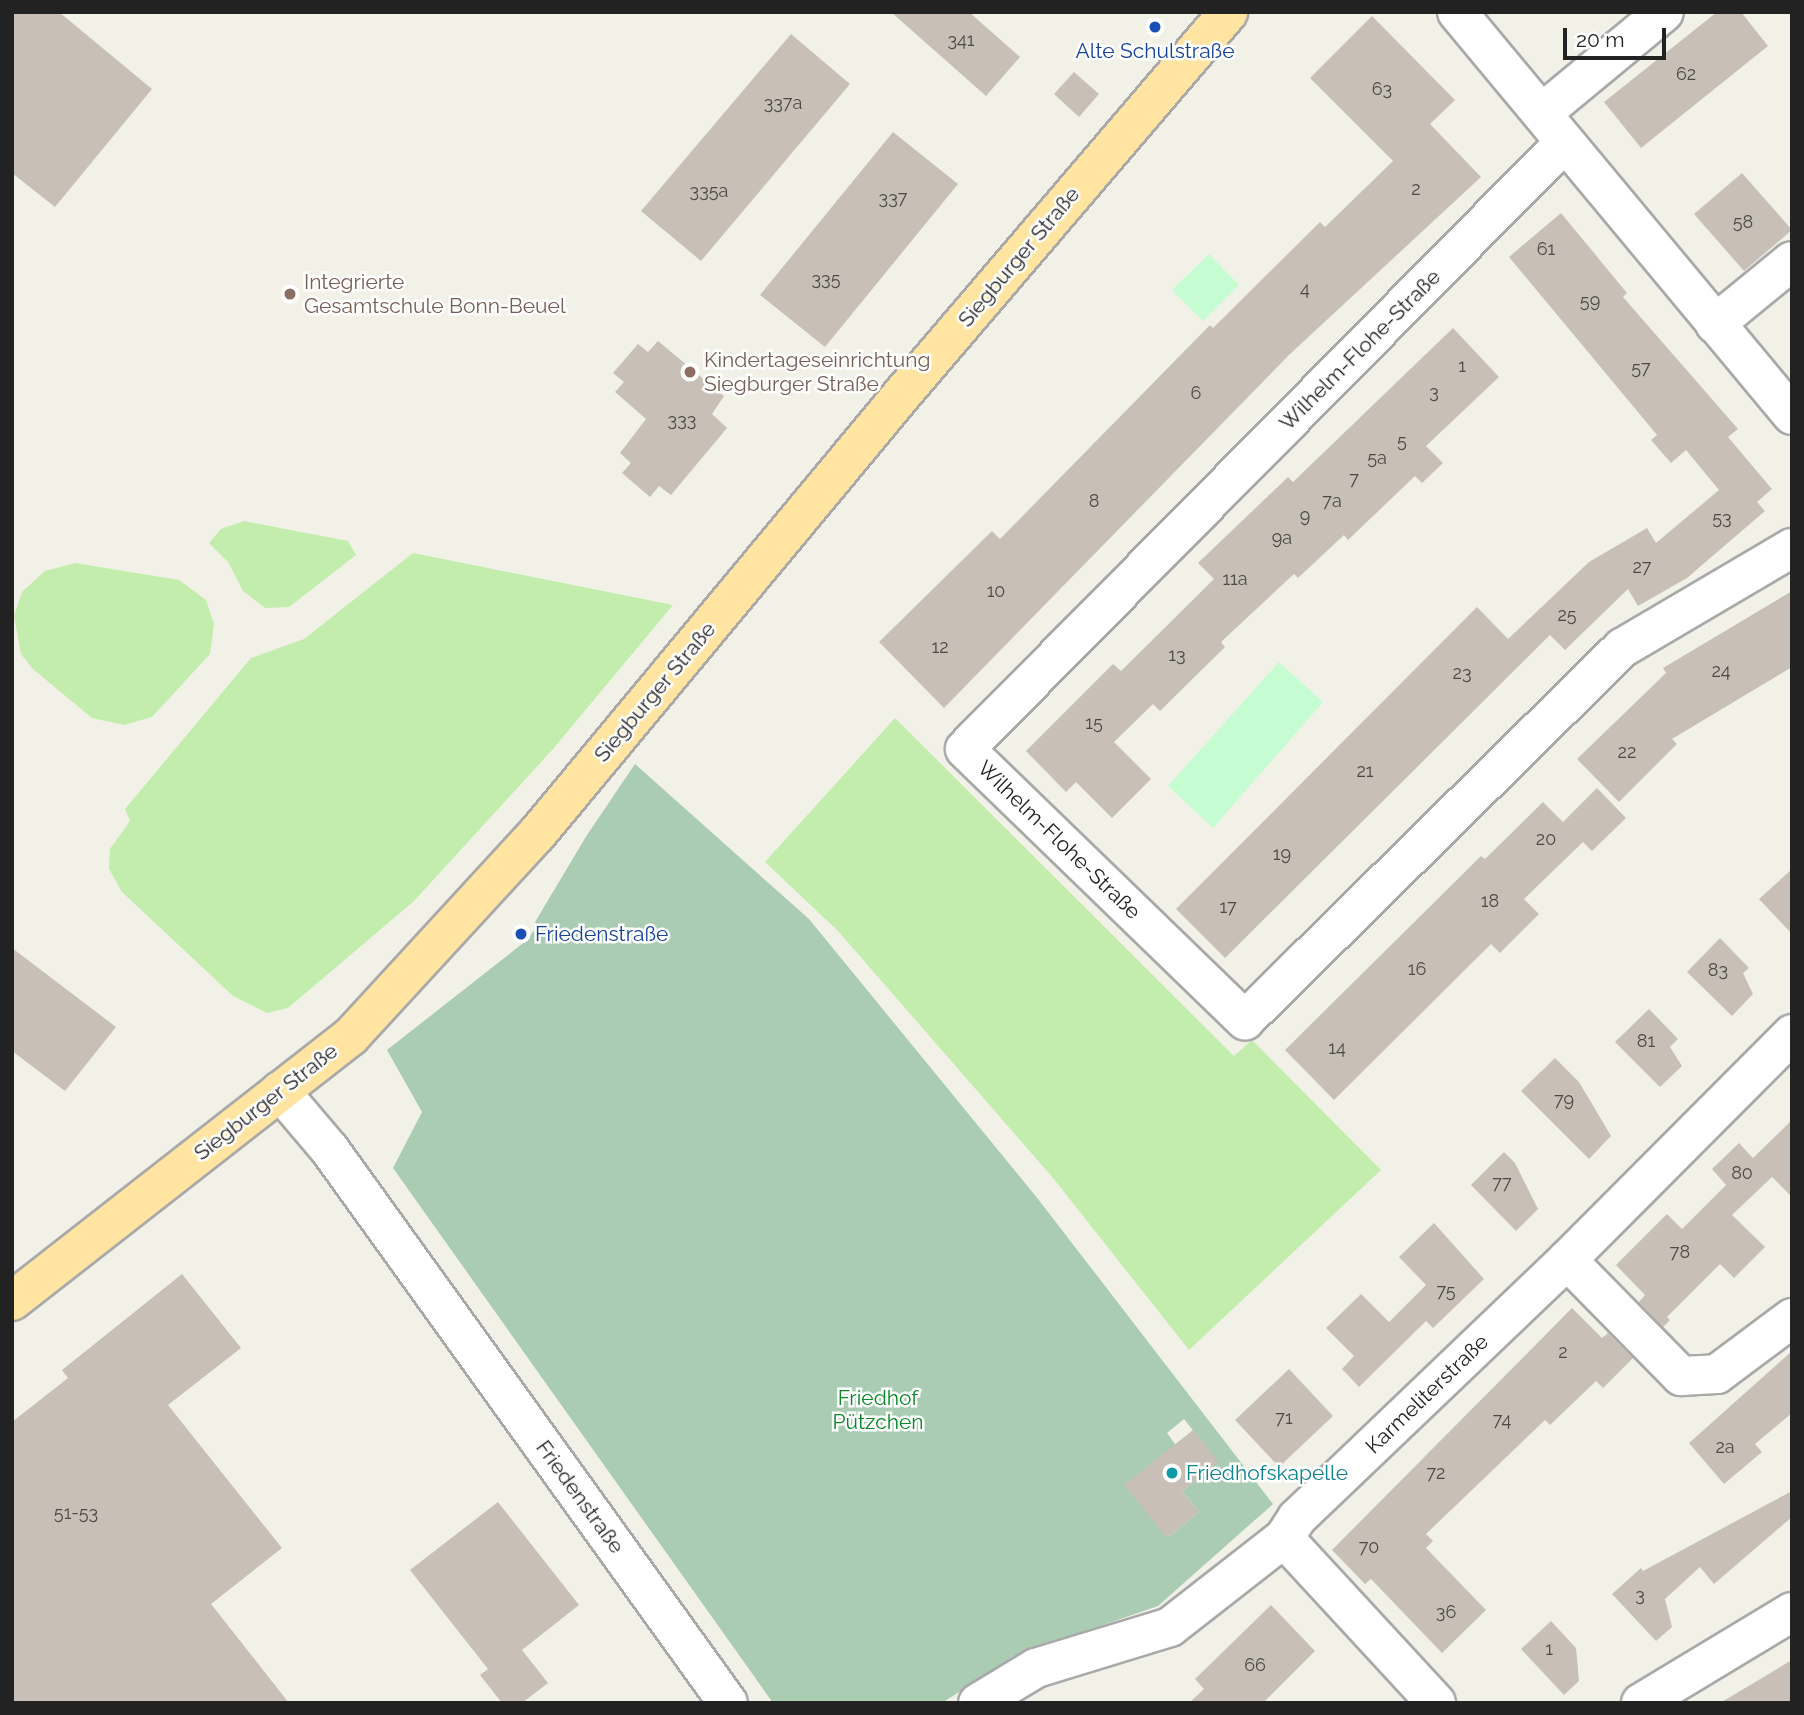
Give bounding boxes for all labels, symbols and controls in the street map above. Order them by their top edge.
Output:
scale bar [1566,14,1669,58]
marker: Alte Schulstraße [1147,19,1163,35]
text: 20 m [1576,27,1624,52]
house number: 341 [947,29,975,51]
place label: Alte Schulstraße [1076,38,1234,64]
house number: 62 [1676,63,1696,85]
house number: 63 [1372,78,1392,100]
house number: 337a [764,92,802,114]
house number: 2 [1411,178,1421,200]
house number: 335a [690,180,728,202]
street label: Siegburger Straße [953,182,1085,332]
house number: 337 [879,187,907,209]
house number: 58 [1733,211,1753,233]
house number: 61 [1537,238,1555,260]
street label: Wilhelm-Flohe-Straße [1274,264,1446,436]
house number: 335 [811,268,841,290]
place label: Integrierte Gesamtschule Bonn-Beuel [304,269,566,319]
house number: 4 [1300,278,1310,300]
marker: Integrierte Gesamtschule Bonn-Beuel [282,286,298,302]
house number: 59 [1580,290,1600,312]
place label: Kindertageseinrichtung Siegburger Straße [704,347,931,397]
house number: 1 [1458,355,1466,377]
house number: 57 [1631,357,1651,379]
marker: Kindertageseinrichtung Siegburger Straße [682,364,698,380]
house number: 3 [1429,381,1439,403]
house number: 6 [1191,382,1201,404]
house number: 333 [668,409,696,431]
house number: 5 [1397,430,1407,452]
house number: 5a [1367,447,1387,469]
house number: 7 [1349,468,1359,490]
house number: 8 [1089,490,1099,512]
house number: 7a [1322,490,1342,512]
house number: 9 [1300,505,1310,527]
house number: 53 [1712,507,1732,529]
house number: 9a [1272,527,1292,549]
house number: 27 [1632,556,1652,578]
house number: 11a [1222,568,1248,590]
house number: 10 [987,580,1005,602]
house number: 25 [1557,604,1577,626]
street label: Siegburger Straße [589,617,721,767]
house number: 12 [931,636,949,658]
house number: 13 [1168,644,1186,666]
house number: 24 [1711,660,1731,682]
house number: 23 [1453,662,1471,684]
house number: 15 [1085,712,1103,734]
house number: 22 [1618,741,1636,763]
street label: Wilhelm-Flohe-Straße [972,756,1146,924]
house number: 21 [1356,760,1374,782]
house number: 20 [1536,828,1556,850]
house number: 19 [1273,843,1291,865]
house number: 18 [1481,890,1499,912]
house number: 17 [1219,896,1237,918]
place label: Friedenstraße [535,921,668,947]
marker: Friedenstraße [513,926,529,942]
house number: 16 [1408,958,1426,980]
house number: 83 [1708,959,1728,981]
house number: 81 [1637,1030,1655,1052]
house number: 14 [1328,1037,1346,1059]
street label: Siegburger Straße [189,1038,343,1166]
house number: 79 [1554,1089,1574,1111]
house number: 80 [1731,1162,1753,1184]
house number: 77 [1492,1172,1512,1194]
house number: 78 [1670,1241,1690,1263]
house number: 75 [1436,1280,1456,1302]
street label: Karmeliterstraße [1360,1329,1494,1459]
house number: 2 [1558,1341,1568,1363]
park label: Friedhof Pützchen [832,1385,924,1435]
house number: 71 [1275,1407,1293,1429]
house number: 74 [1493,1409,1511,1431]
street label: Friedenstraße [531,1436,629,1558]
house number: 2a [1715,1436,1735,1458]
place label: Friedhofskapelle [1186,1460,1348,1486]
house number: 72 [1426,1462,1446,1484]
marker: Friedhofskapelle [1164,1465,1180,1481]
house number: 51-53 [54,1502,98,1524]
house number: 70 [1359,1536,1379,1558]
house number: 3 [1635,1584,1645,1606]
house number: 36 [1436,1601,1456,1623]
house number: 1 [1545,1638,1553,1660]
house number: 66 [1244,1654,1266,1676]

